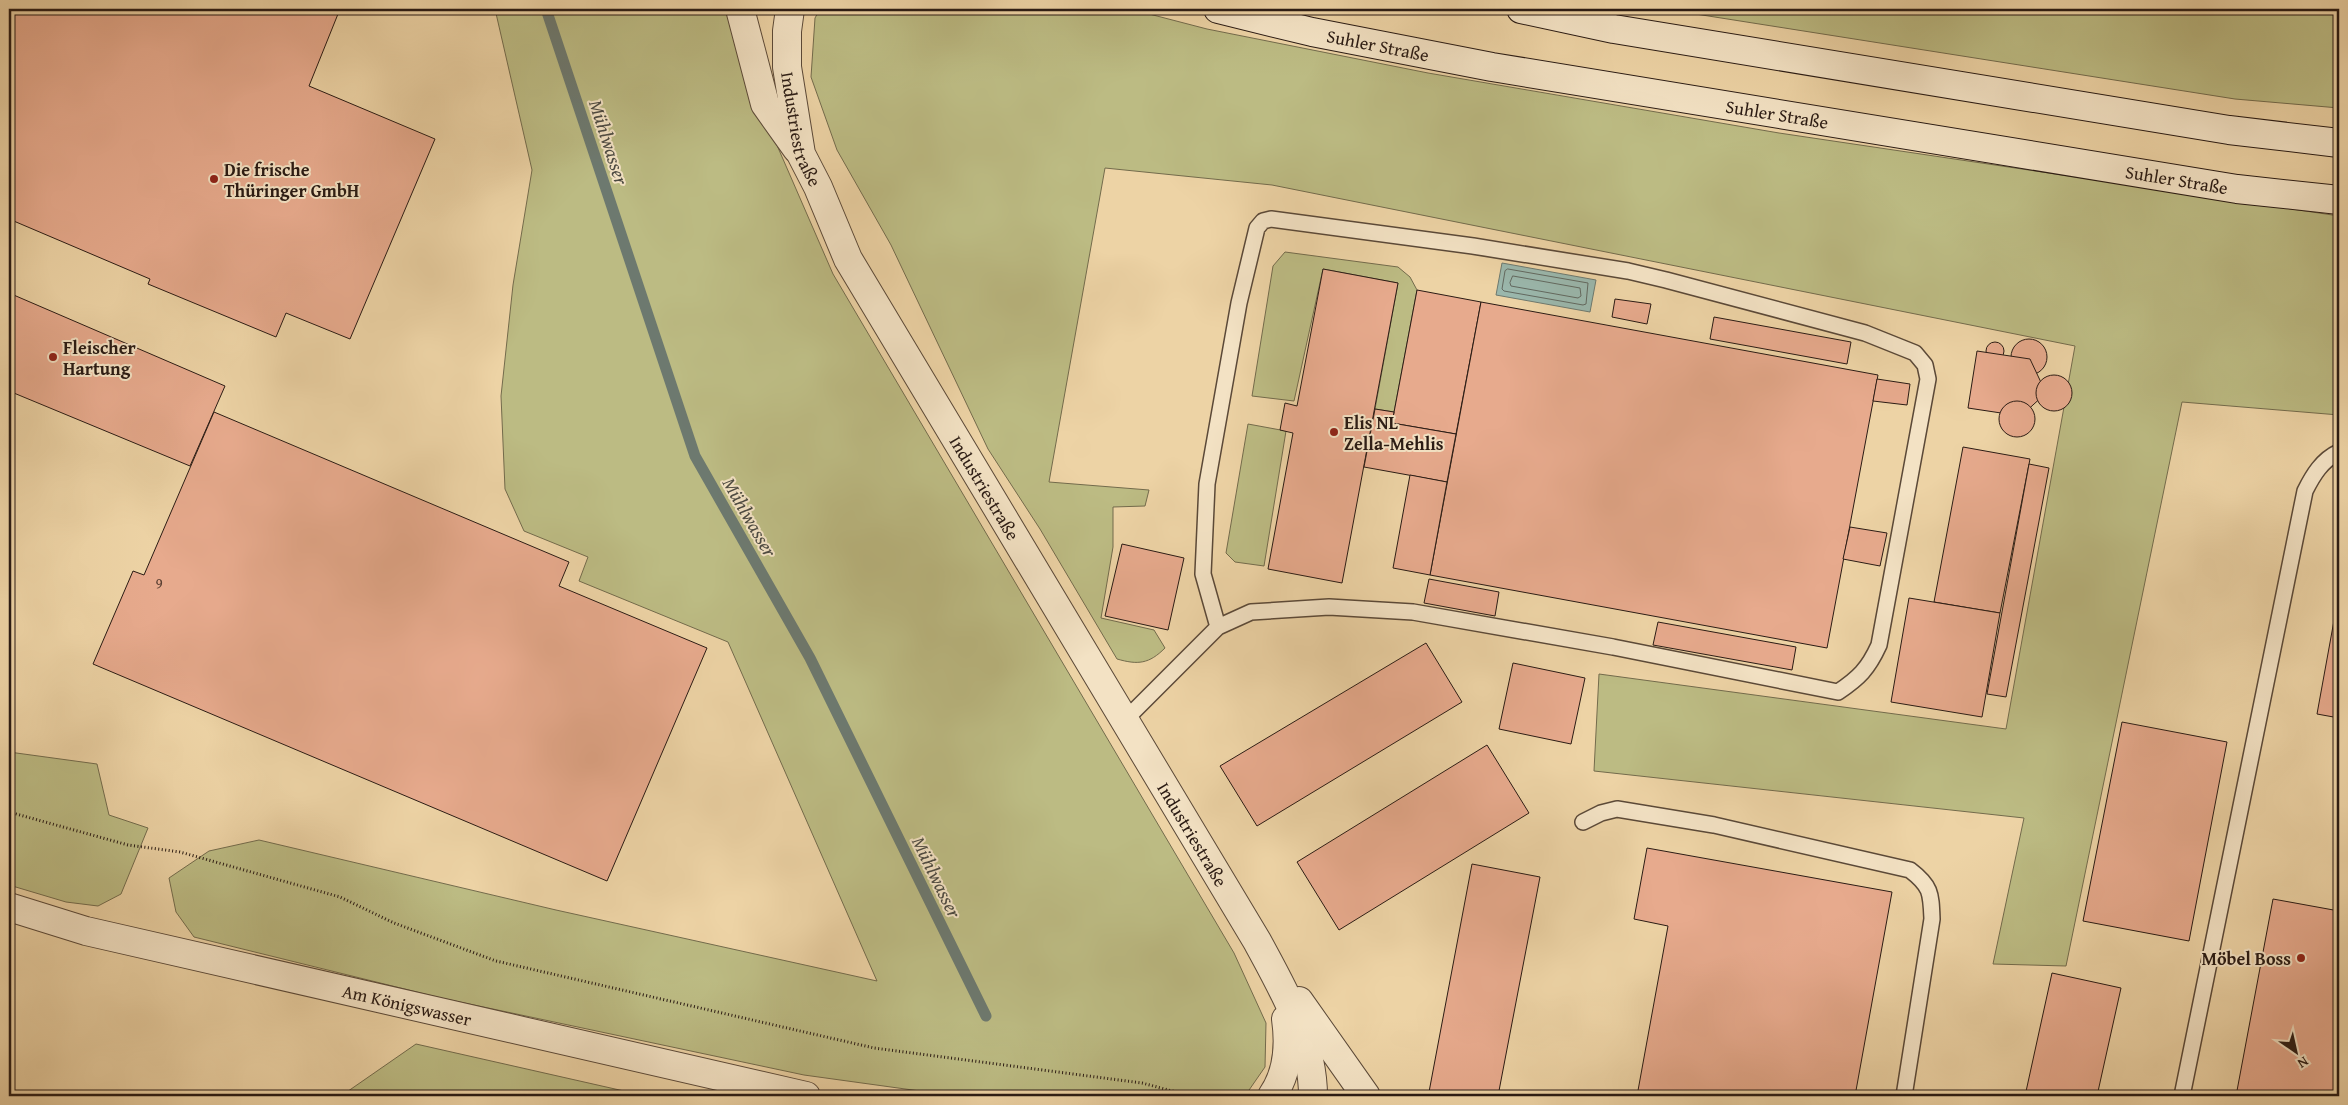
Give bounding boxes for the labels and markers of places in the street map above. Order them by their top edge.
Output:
place label: Die frische Thüringer GmbH [224,156,359,204]
marker: Die frische Thüringer GmbH [208,173,220,185]
place label: Fleischer Hartung [63,334,137,382]
marker: Fleischer Hartung [47,351,59,363]
place label: Elis NL Zella-Mehlis [1344,409,1444,457]
marker: Elis NL Zella-Mehlis [1328,426,1340,438]
place label: Möbel Boss [2202,945,2291,972]
marker: Möbel Boss [2295,952,2307,964]

